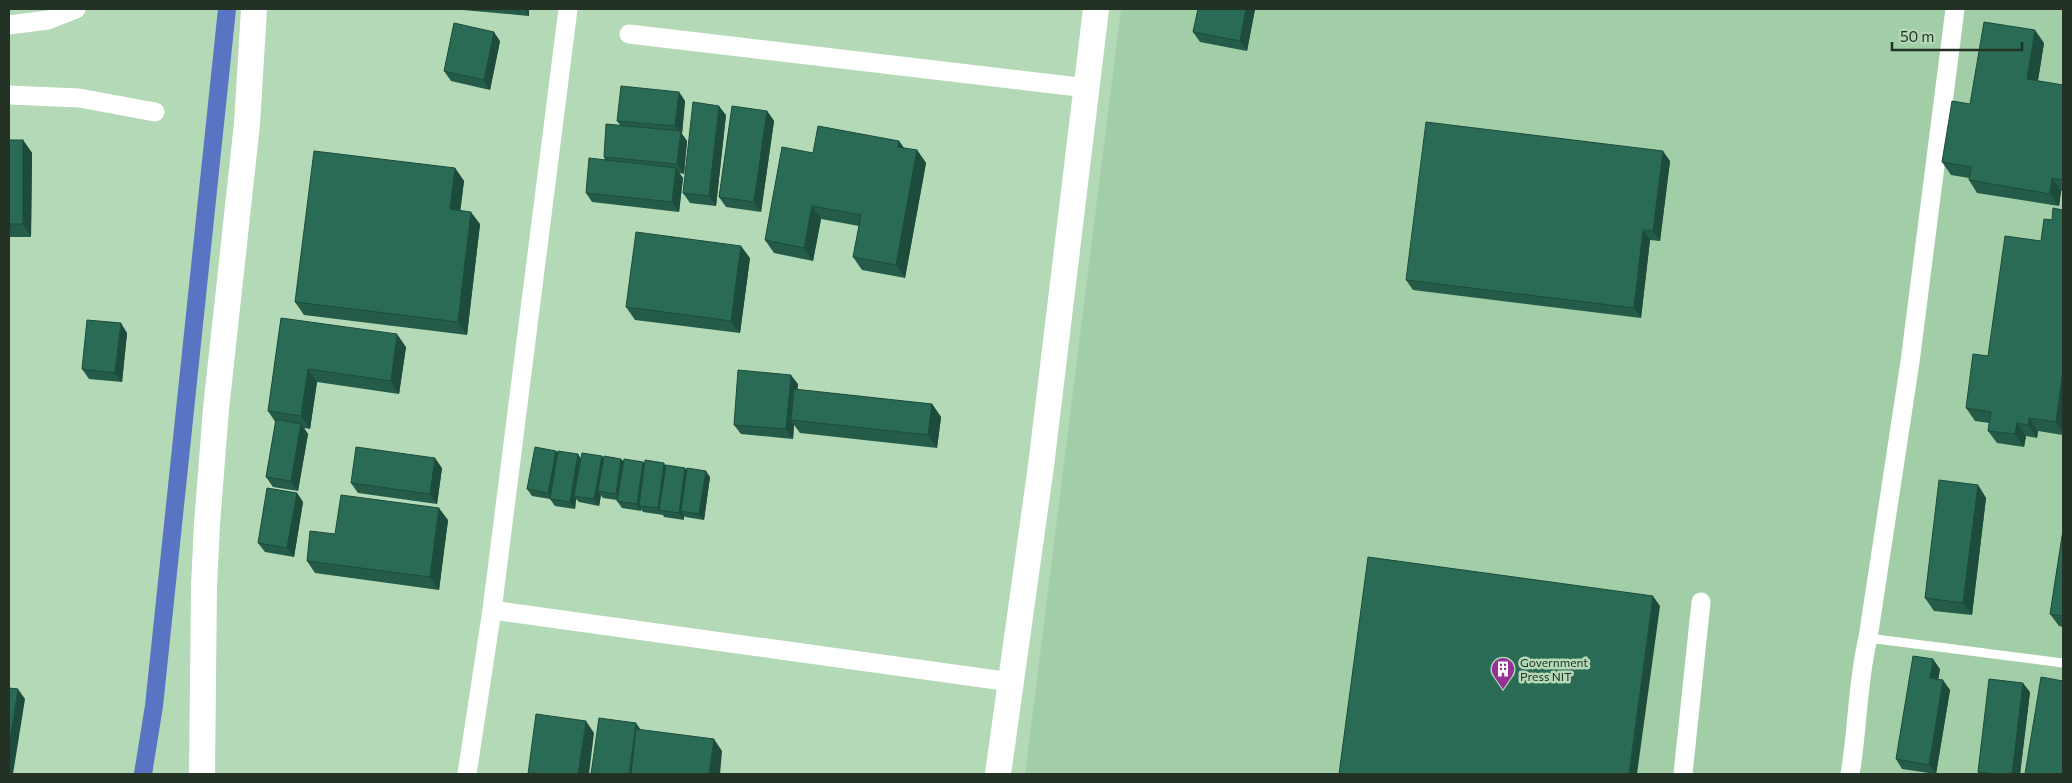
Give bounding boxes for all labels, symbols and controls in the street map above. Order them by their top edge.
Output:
scale bar [1892,20,2022,52]
text: 50 m [1900,27,1934,45]
place label: Government Press NIT [1520,655,1588,683]
building icon: Government Press NIT [1490,656,1516,690]

